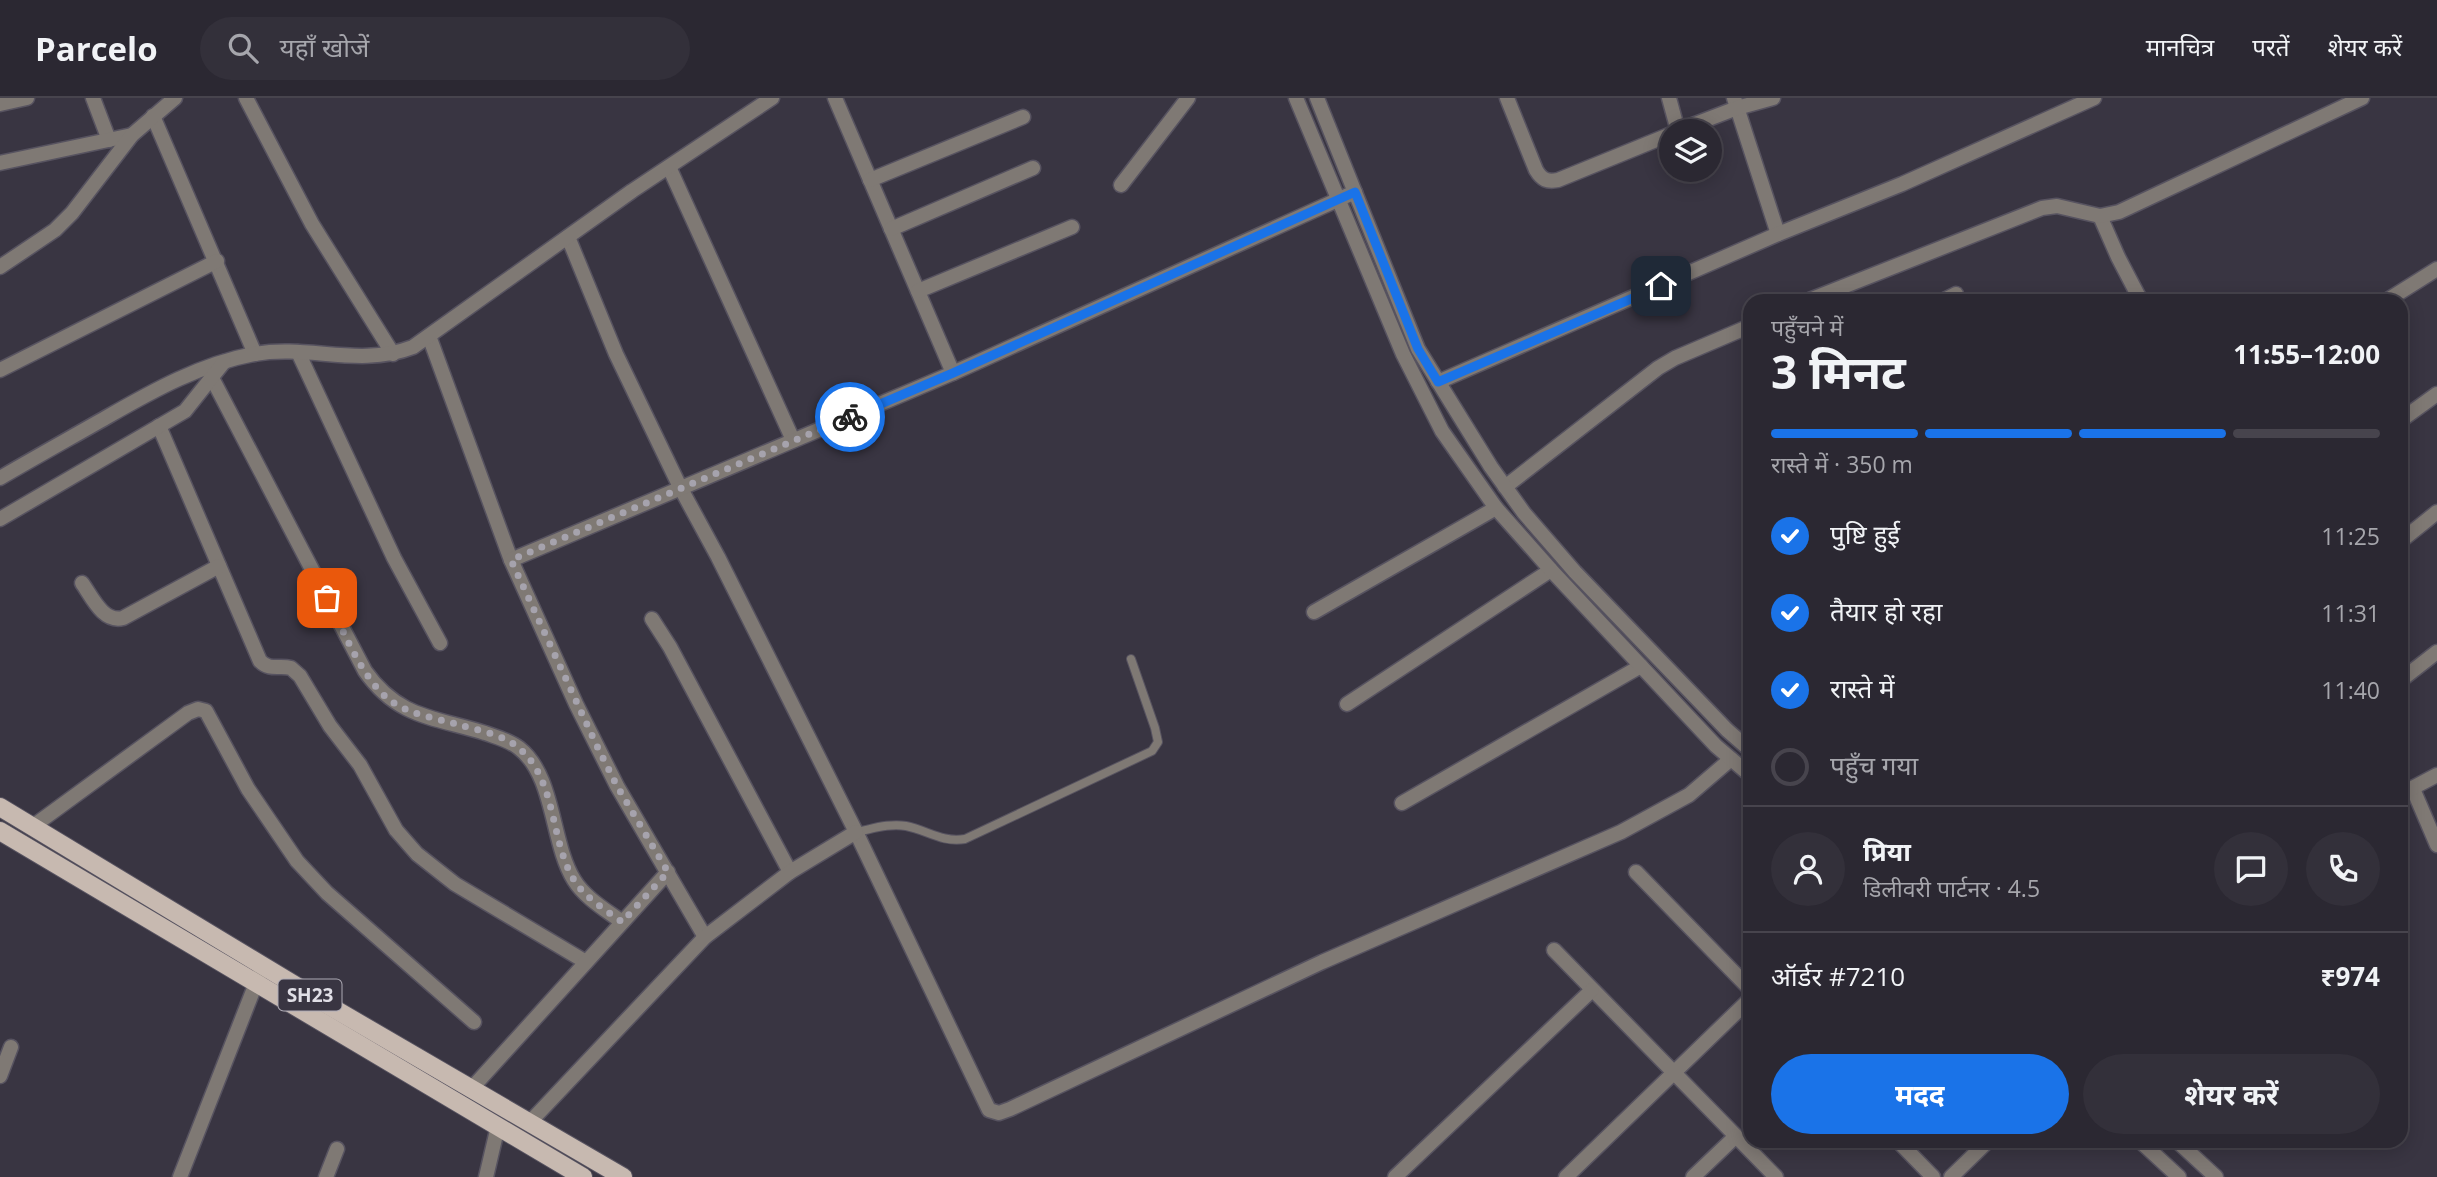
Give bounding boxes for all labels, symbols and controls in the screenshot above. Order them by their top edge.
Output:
search box [200,17,690,80]
text: Parcelo [35,26,158,71]
icon: search [224,29,262,67]
text: यहाँ खोजें [280,29,369,65]
text: मानचित्र [2146,30,2214,63]
text: परतें [2252,30,2289,63]
text: शेयर करें [2327,30,2402,63]
map controls [1659,119,1722,182]
button: layers [1659,119,1722,182]
pin [1631,256,1691,316]
icon: home [1642,267,1680,305]
text: पहुँचने में [1771,311,1843,343]
text: 11:55–12:00 [2233,336,2380,372]
text: 3 मिनट [1771,340,1906,402]
courier [815,382,885,452]
icon: bike [831,398,869,436]
text: रास्ते में · 350 m [1771,448,1913,480]
text: पुष्टि हुई [1830,516,1900,552]
icon: check [1771,517,1809,555]
text: 11:25 [2321,520,2380,552]
pin [297,568,357,628]
icon: bag [308,579,346,617]
text: तैयार हो रहा [1830,593,1943,629]
icon: check [1771,594,1809,632]
text: 11:31 [2321,597,2380,629]
text: रास्ते में [1830,670,1895,706]
icon: check [1771,671,1809,709]
text: 11:40 [2321,674,2380,706]
text: पहुँच गया [1830,747,1918,783]
button: person [1771,832,1845,906]
button: chat [2214,832,2288,906]
button: phone [2306,832,2380,906]
text: प्रिया [1863,833,1911,869]
text: डिलीवरी पार्टनर · 4.5 [1863,872,2040,904]
text: ऑर्डर #7210 [1771,958,1905,994]
text: ₹974 [2321,958,2380,994]
road number: SH23 [278,980,342,1010]
button: मदद [1771,1054,2069,1134]
button: शेयर करें [2083,1054,2380,1134]

